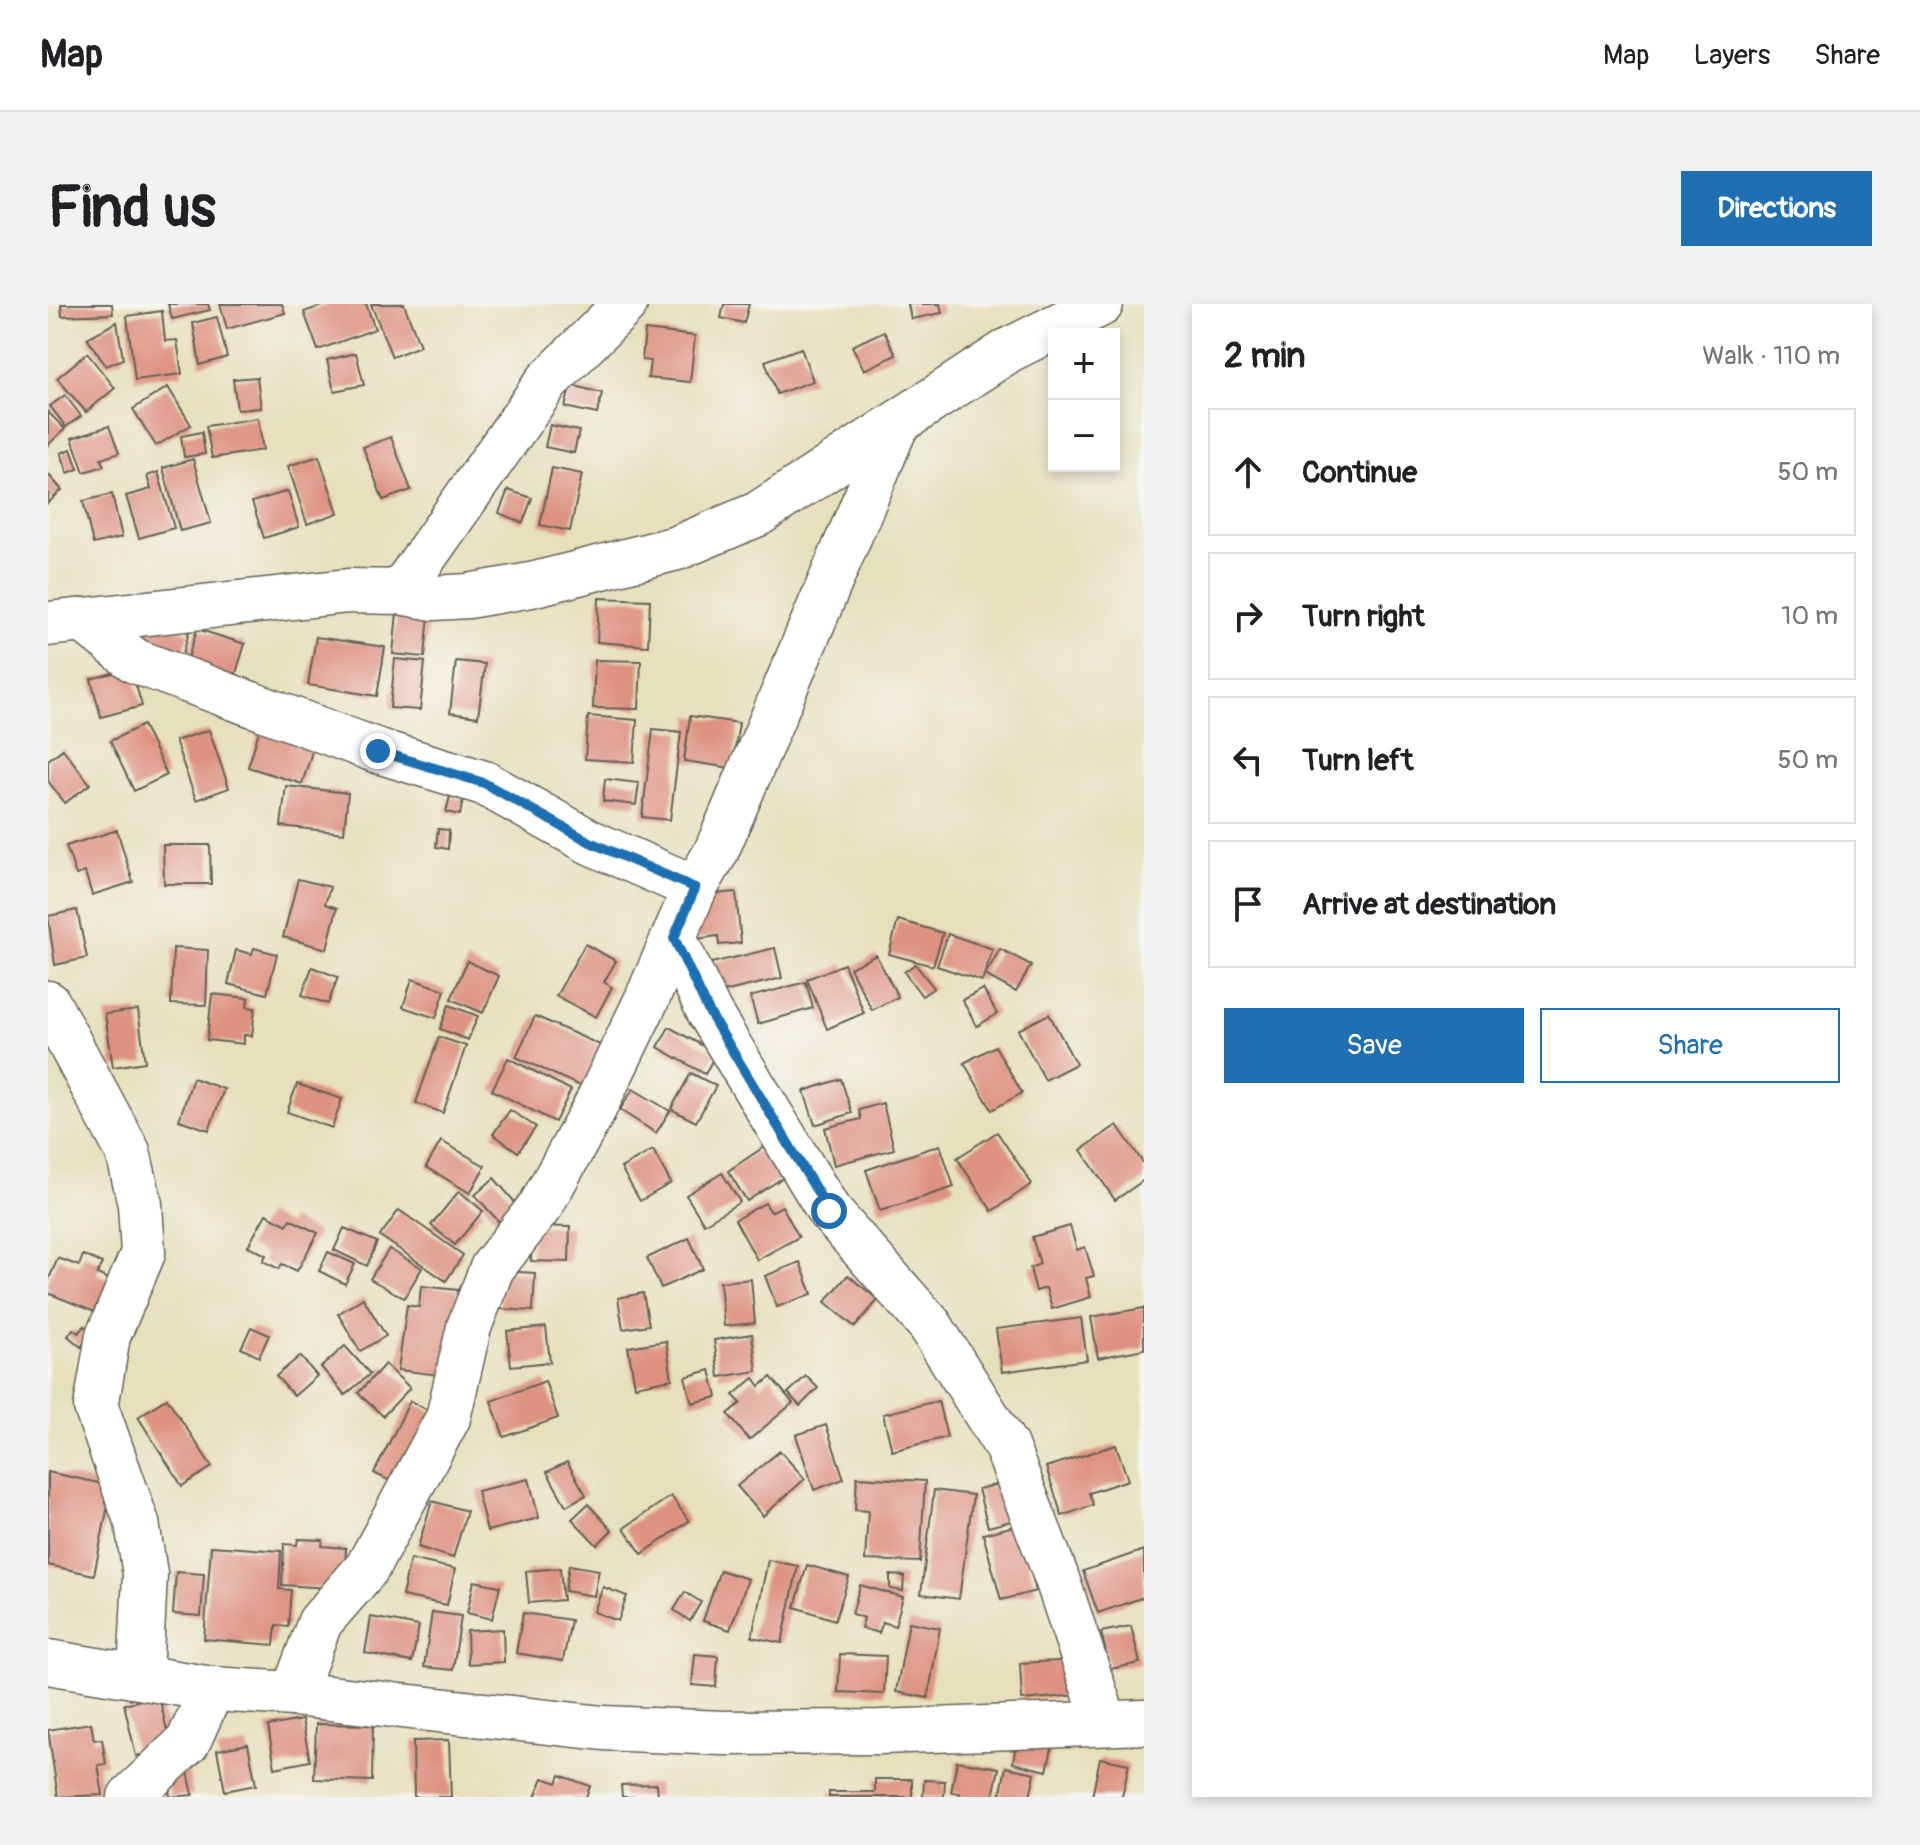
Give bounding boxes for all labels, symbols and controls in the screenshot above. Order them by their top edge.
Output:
text: Map [40,31,103,79]
text: Map [1603,38,1649,73]
text: Layers [1693,38,1770,73]
text: Share [1814,38,1880,73]
button: Directions [1681,171,1872,246]
text: Find us [48,174,216,243]
map controls [1048,328,1120,472]
button: + [1048,328,1120,400]
text: 2 min [1224,335,1306,378]
text: Walk · 110 m [1702,340,1840,372]
button: − [1048,400,1120,472]
icon: ahead [1226,450,1270,494]
text: Continue [1302,454,1417,491]
text: 50 m [1777,456,1838,488]
icon: right [1226,594,1270,638]
text: Turn right [1302,598,1425,635]
text: 10 m [1781,600,1838,632]
route end [360,733,396,769]
icon: left [1226,738,1270,782]
text: Turn left [1302,742,1413,779]
text: 50 m [1777,744,1838,776]
icon: arrive [1226,882,1270,926]
text: Arrive at destination [1302,886,1556,923]
button: Save [1224,1008,1524,1083]
button: Share [1540,1008,1840,1083]
route start [811,1193,847,1229]

